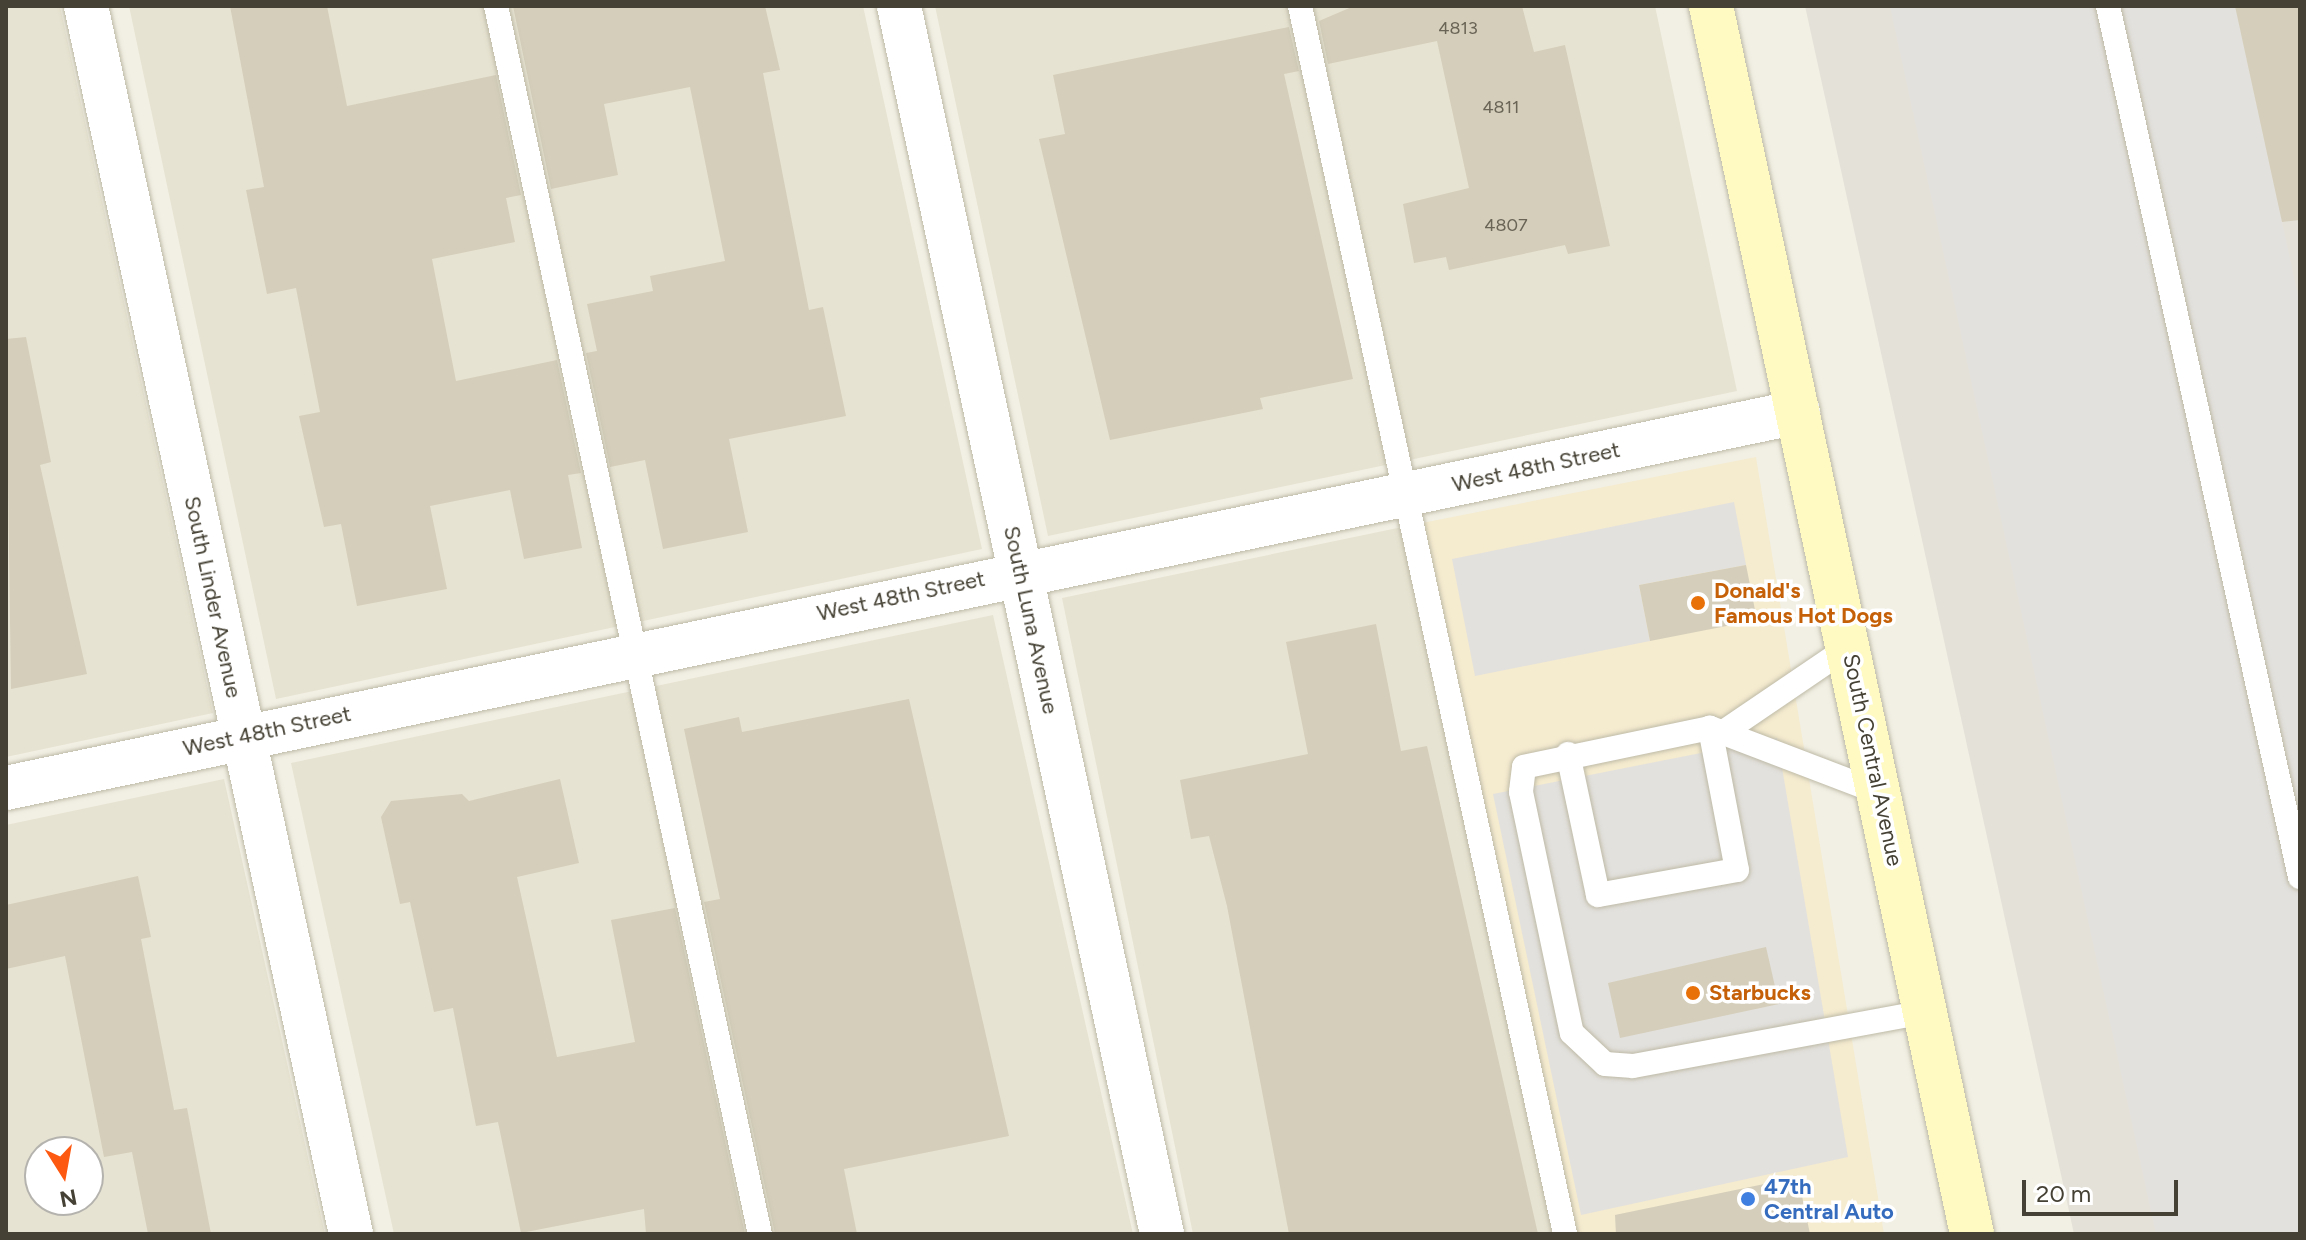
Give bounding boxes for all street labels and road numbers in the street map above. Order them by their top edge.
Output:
street label: West 48th Street [1450,436,1622,498]
street label: South Linder Avenue [179,494,247,700]
street label: South Luna Avenue [998,524,1064,716]
street label: West 48th Street [815,565,987,627]
street label: South Central Avenue [1838,651,1908,869]
street label: West 48th Street [181,700,353,762]

